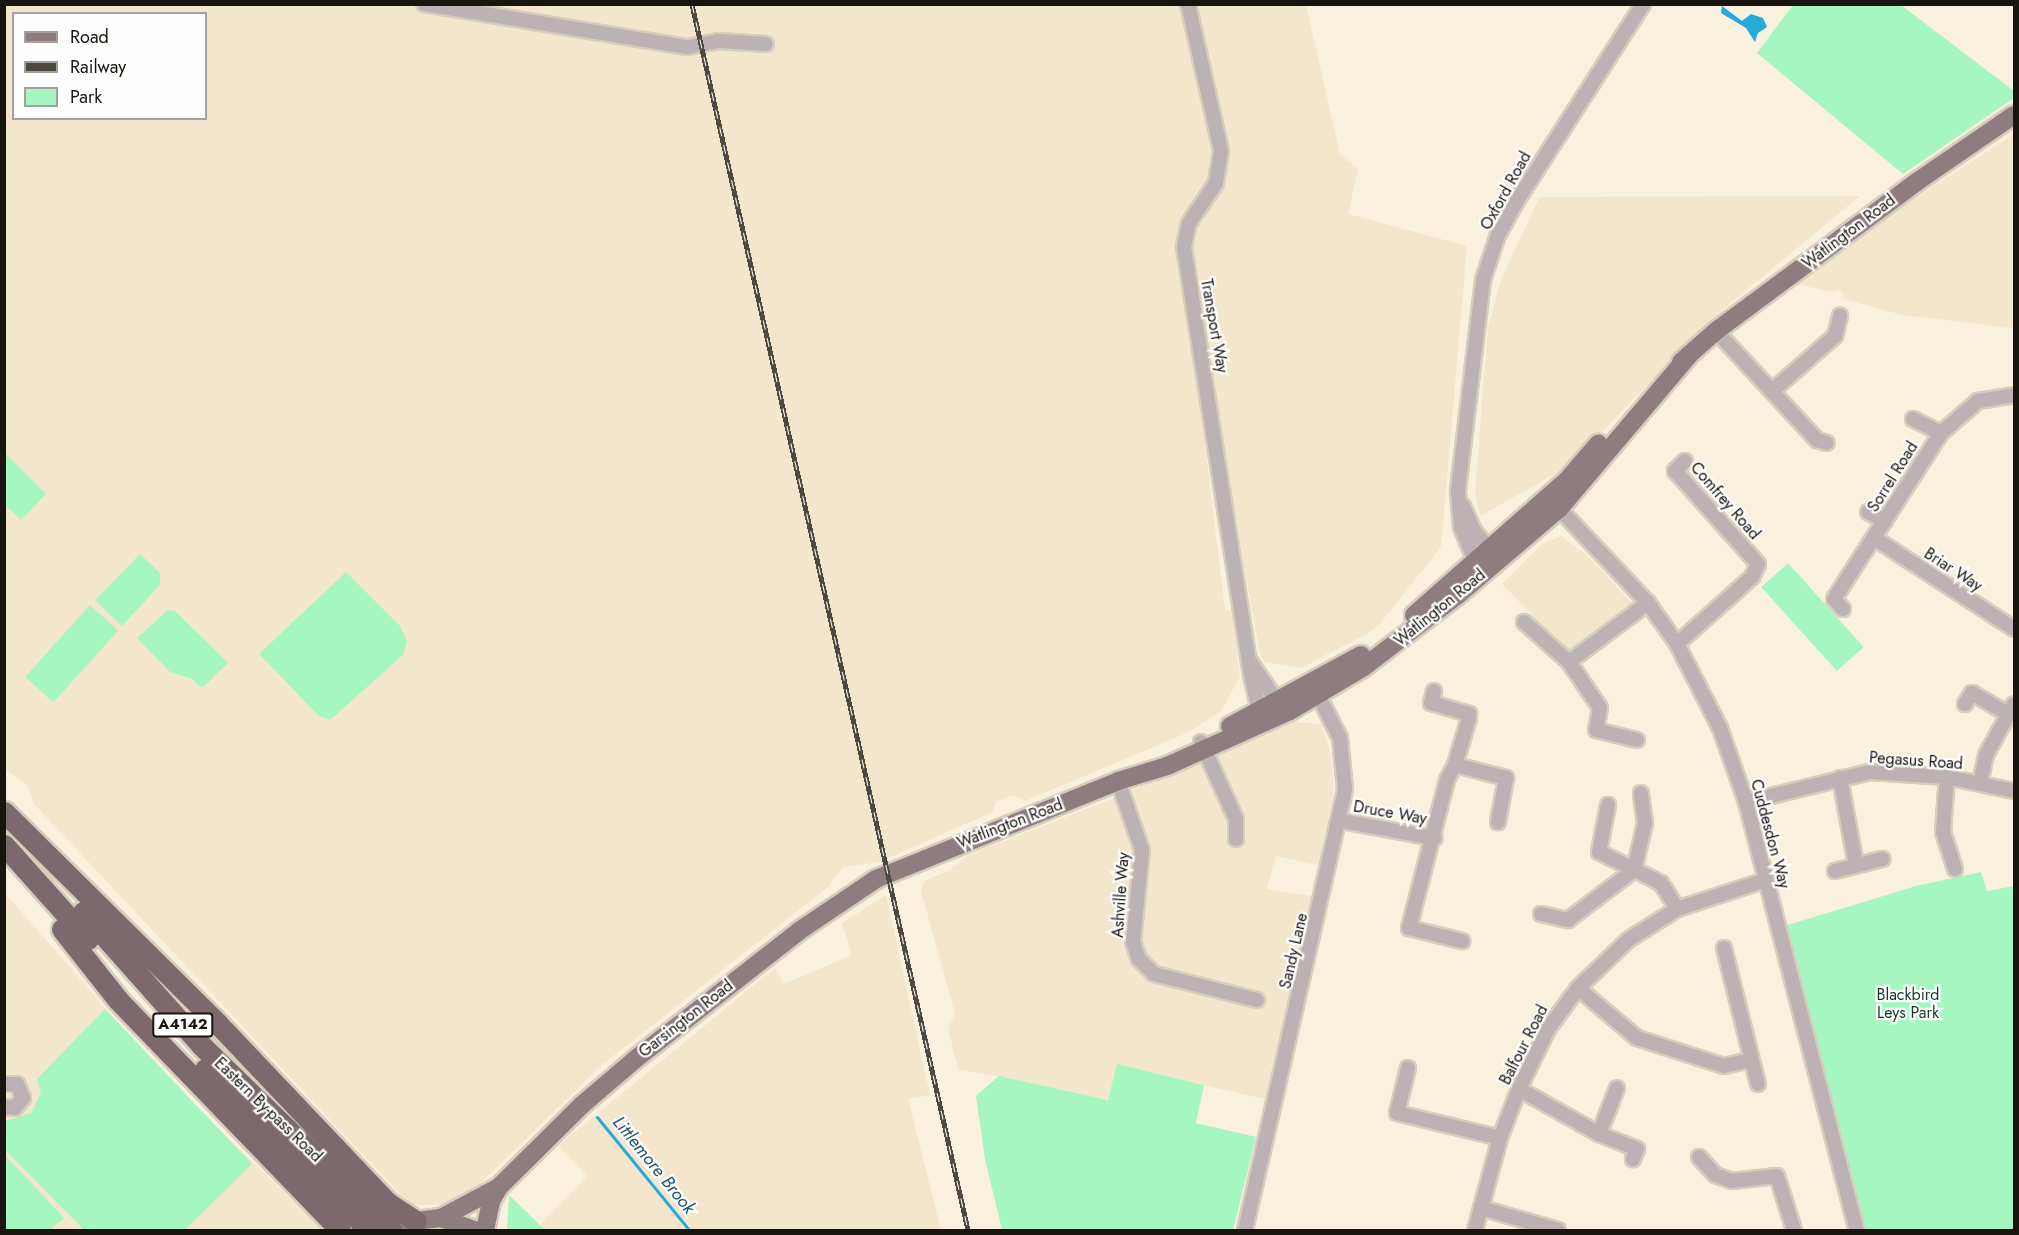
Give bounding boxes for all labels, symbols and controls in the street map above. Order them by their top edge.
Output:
legend [12,12,207,120]
text: Road [70,24,109,50]
text: Railway [70,54,126,80]
text: Park [70,84,102,110]
street label: Oxford Road [1477,148,1535,234]
street label: Watlington Road [1799,191,1899,273]
street label: Transport Way [1196,278,1232,374]
street label: Sorrel Road [1864,438,1922,516]
street label: Comfrey Road [1686,458,1764,544]
street label: Briar Way [1920,544,1986,596]
street label: Watlington Road [1391,565,1489,651]
street label: Pegasus Road [1868,748,1964,774]
street label: Cuddesdon Way [1746,777,1794,891]
street label: Watlington Road [955,795,1065,853]
street label: Druce Way [1352,797,1428,829]
street label: Ashville Way [1108,852,1134,938]
street label: Sandy Lane [1276,911,1312,991]
street label: Garsington Road [635,976,737,1062]
park label: Blackbird Leys Park [1877,985,1939,1023]
street label: Balfour Road [1496,1002,1552,1088]
road number: A4142 [152,1013,214,1037]
street label: Eastern By-pass Road [210,1054,326,1166]
water label: Littlemore Brook [608,1112,700,1218]

